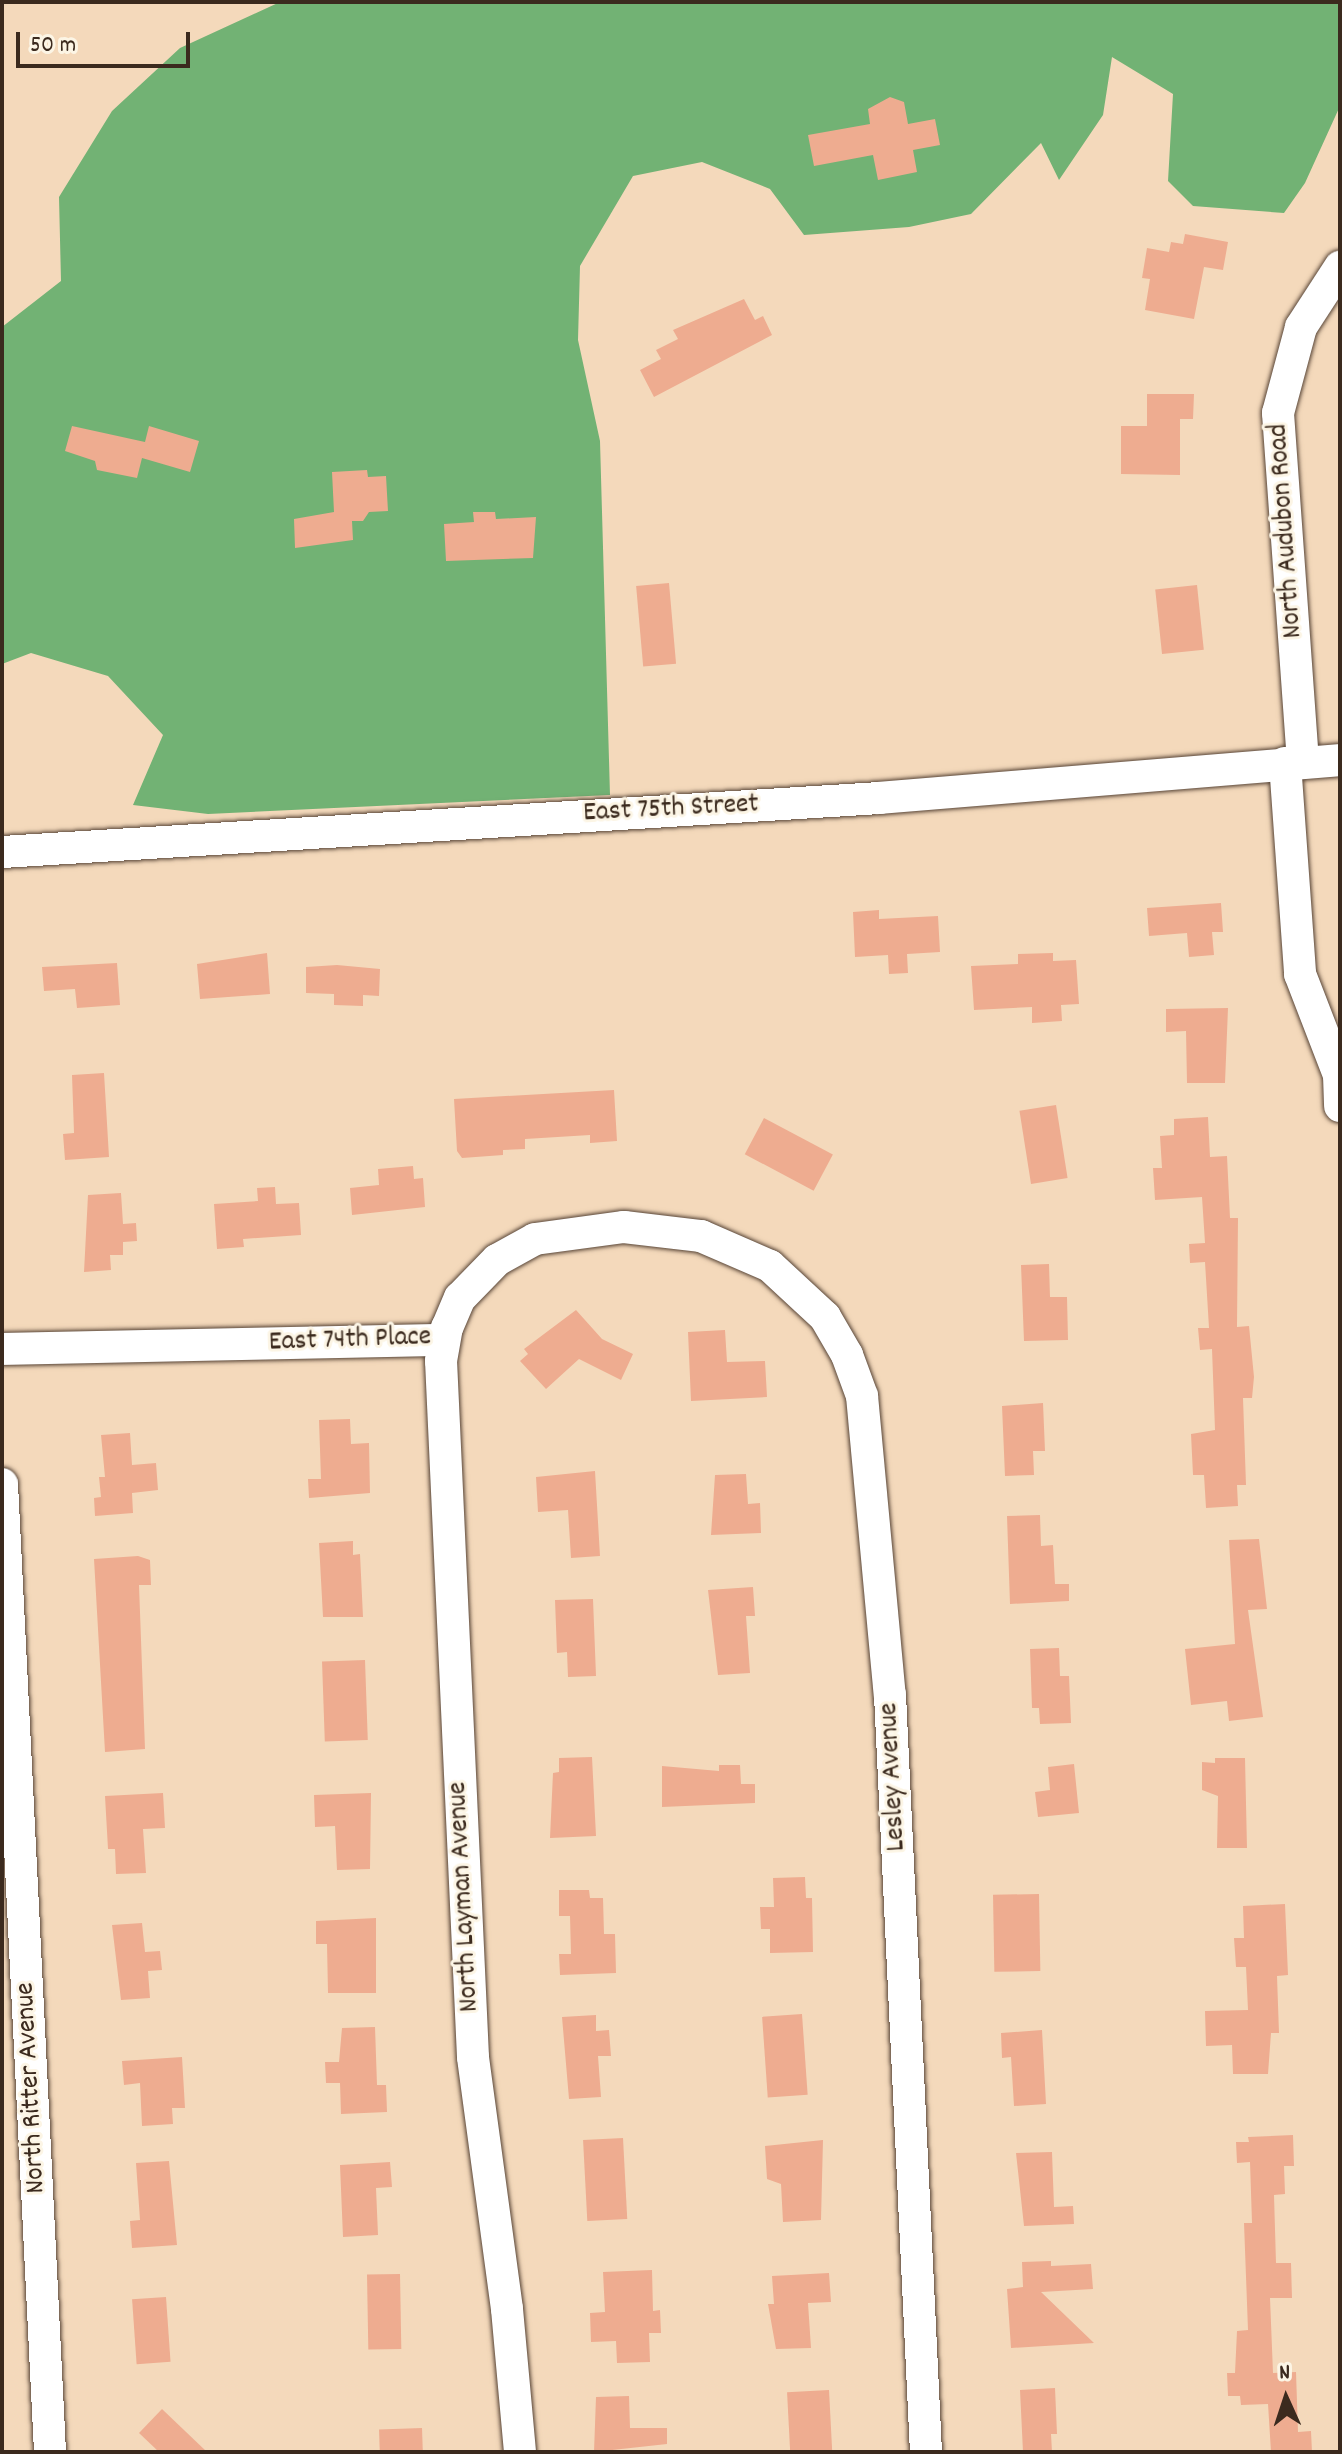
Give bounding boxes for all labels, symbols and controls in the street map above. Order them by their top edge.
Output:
scale bar [20,16,194,66]
text: 50 m [30,29,76,63]
street label: North Audubon Road [1263,423,1311,639]
street label: East 75th Street [582,789,760,831]
street label: East 74th Place [268,1321,432,1361]
street label: Lesley Avenue [873,1702,915,1852]
street label: North Layman Avenue [442,1781,488,2013]
street label: North Ritter Avenue [10,1982,54,2194]
north arrow [1246,2358,1326,2438]
text: N [1278,2358,1291,2389]

